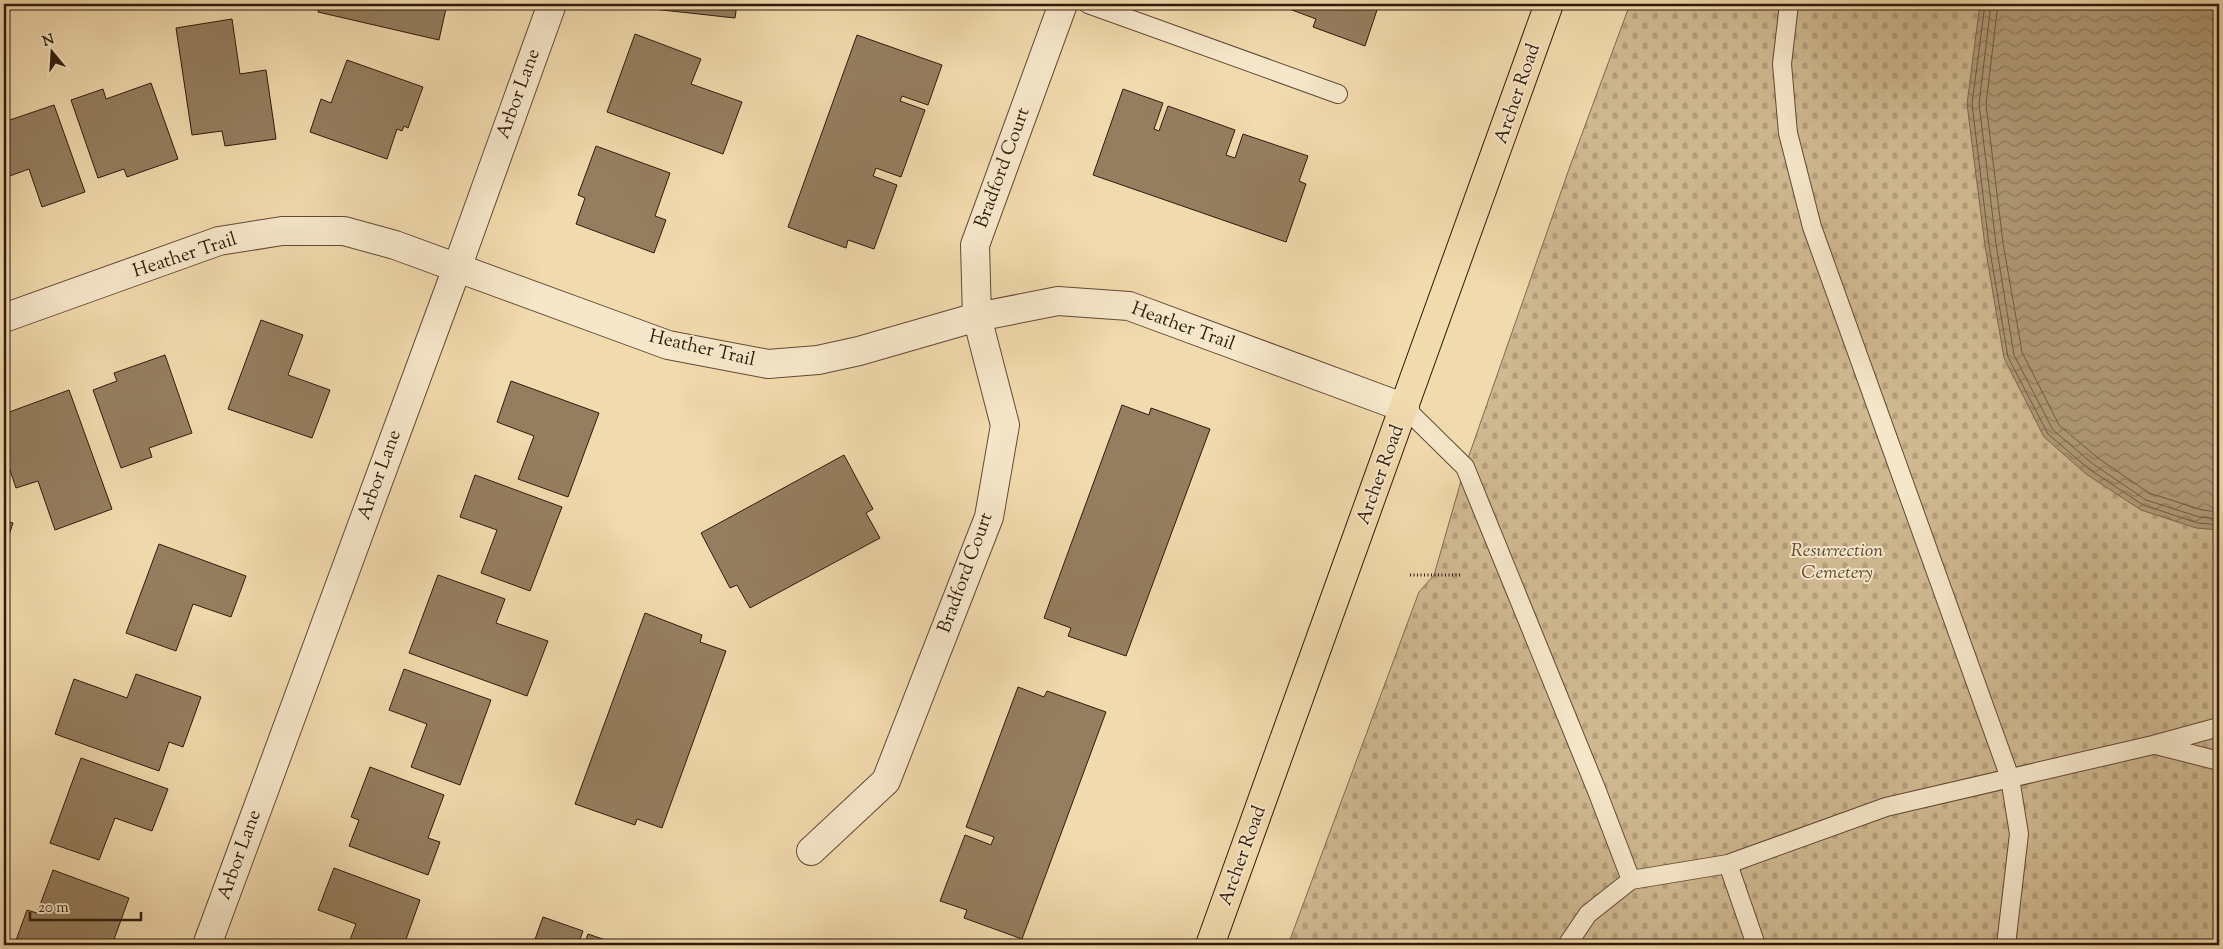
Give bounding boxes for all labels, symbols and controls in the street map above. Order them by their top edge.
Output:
north arrow [28,28,78,78]
text: N [40,30,57,53]
street label: Archer Road [1488,40,1548,148]
street label: Arbor Lane [490,45,548,143]
street label: Bradford Court [969,103,1037,232]
street label: Heather Trail [129,226,241,286]
street label: Heather Trail [1128,296,1238,358]
street label: Heather Trail [646,324,758,374]
street label: Archer Road [1350,421,1412,529]
street label: Arbor Lane [351,426,409,524]
street label: Bradford Court [932,508,1000,637]
park label: Resurrection Cemetery [1791,538,1883,587]
street label: Archer Road [1212,802,1274,910]
street label: Arbor Lane [211,806,269,904]
scale bar [30,889,141,921]
text: 20 m [38,898,69,919]

